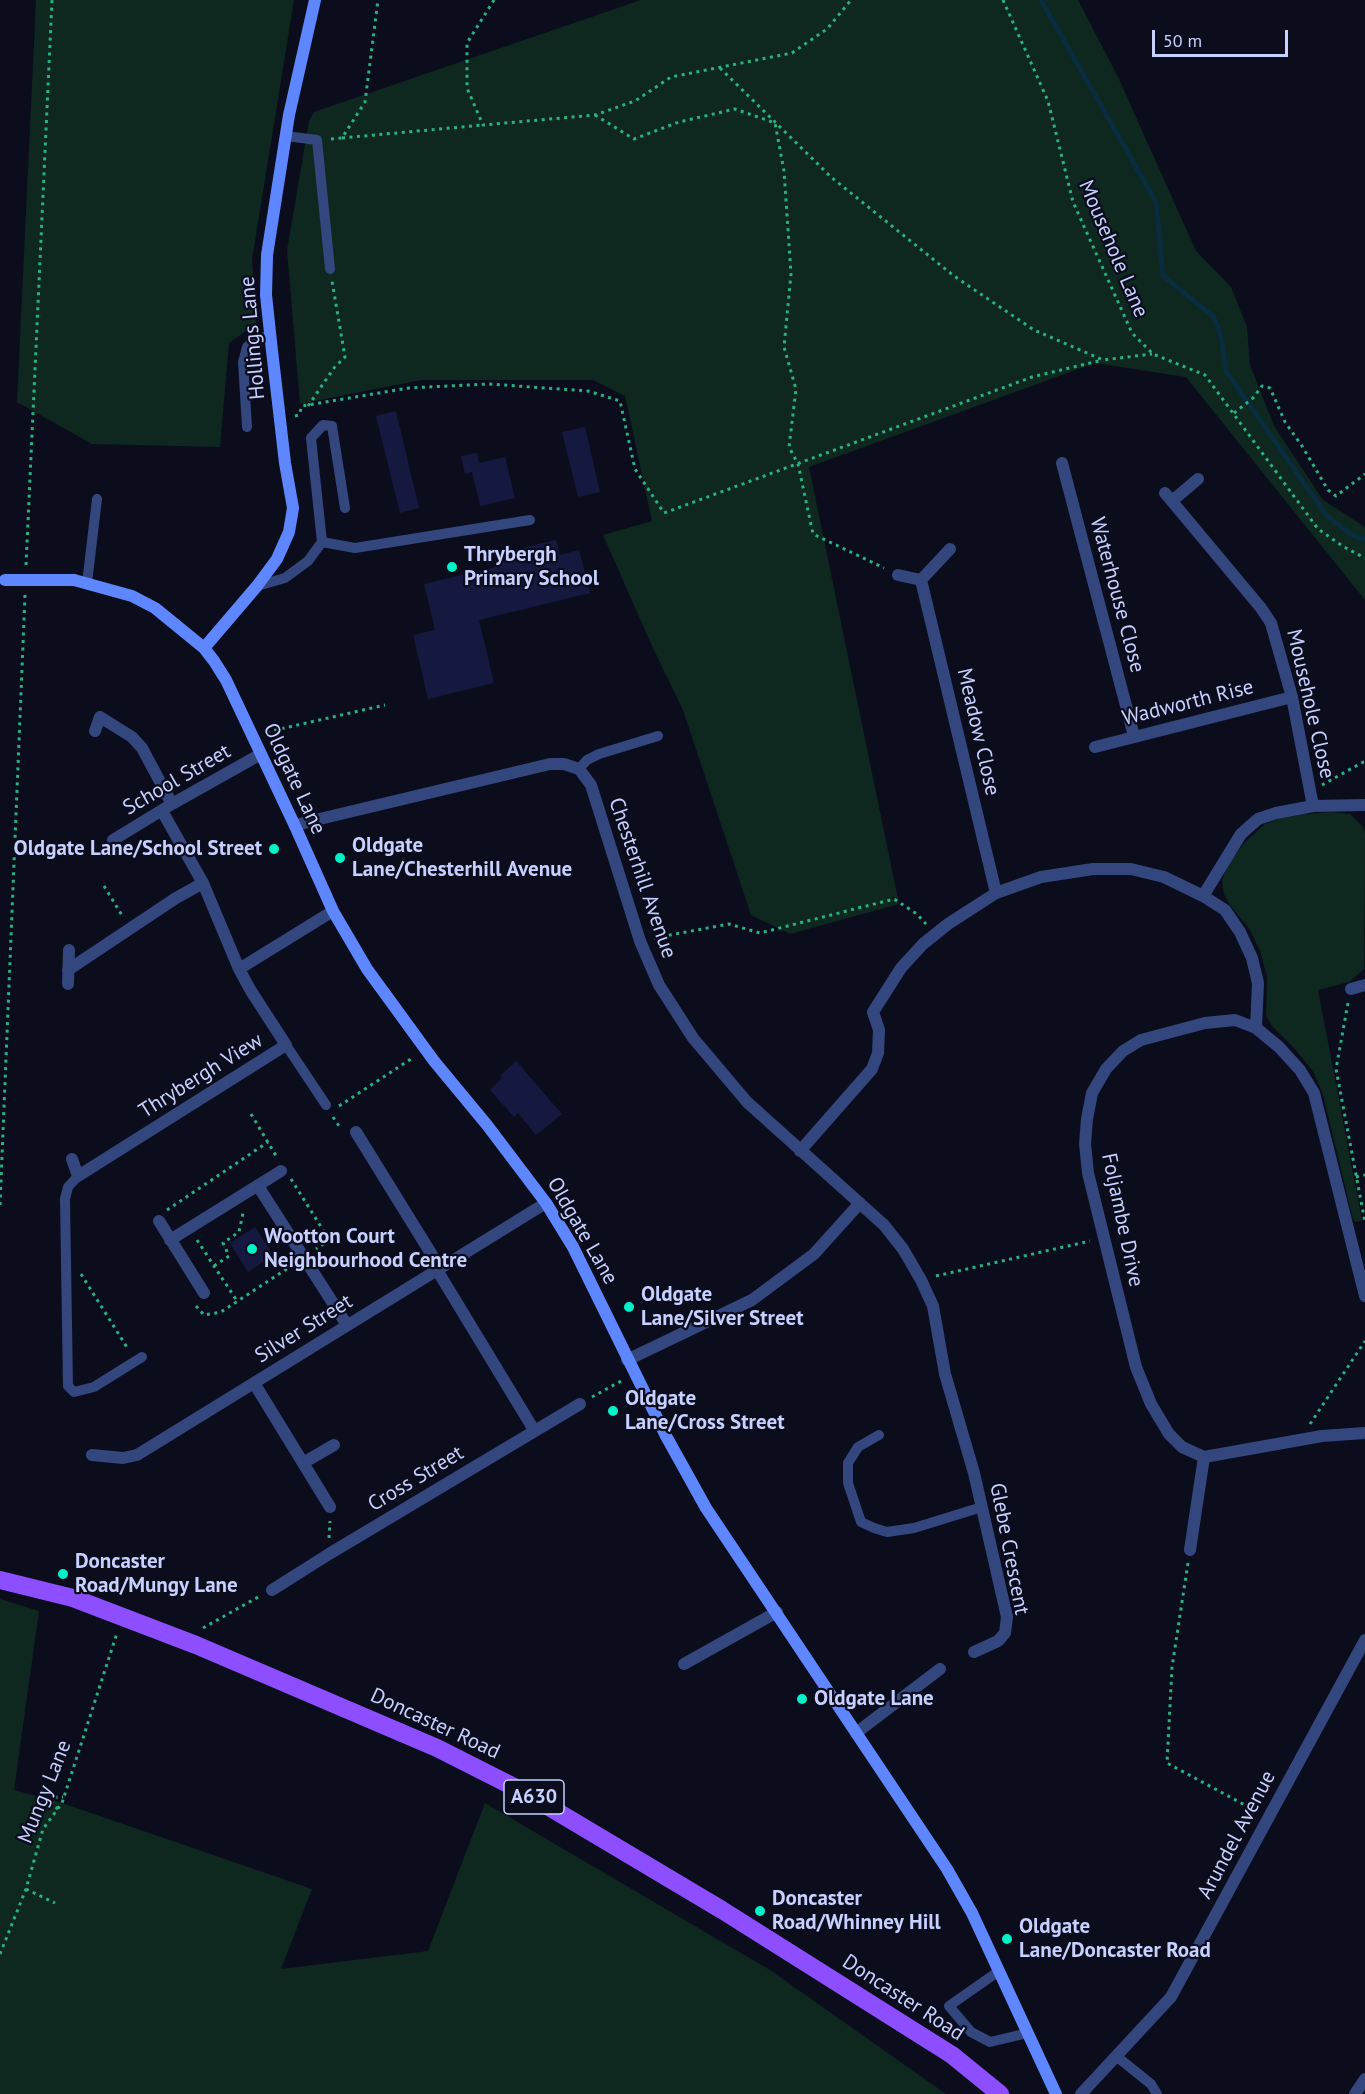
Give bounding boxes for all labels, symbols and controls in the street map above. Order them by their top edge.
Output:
scale bar [1155,18,1292,56]
text: 50 m [1163,29,1202,52]
street label: Mousehole Lane [1073,176,1153,322]
street label: Hollings Lane [235,275,271,401]
street label: Waterhouse Close [1084,515,1150,675]
place label: Thrybergh Primary School [464,542,599,592]
marker: Thrybergh Primary School [445,560,459,574]
street label: Mousehole Close [1281,627,1339,781]
street label: Meadow Close [951,666,1005,798]
street label: Wadworth Rise [1120,675,1256,731]
street label: Oldgate Lane [257,719,331,839]
street label: School Street [119,739,235,821]
street label: Chesterhill Avenue [603,794,681,962]
place label: Oldgate Lane/Chesterhill Avenue [352,833,572,883]
place label: Oldgate Lane/School Street [14,836,262,862]
marker: Oldgate Lane/School Street [267,842,281,856]
marker: Oldgate Lane/Chesterhill Avenue [333,851,347,865]
street label: Thrybergh View [135,1028,267,1124]
street label: Foljambe Drive [1096,1151,1148,1289]
street label: Oldgate Lane [541,1173,623,1289]
place label: Wootton Court Neighbourhood Centre [264,1224,467,1274]
marker: Wootton Court Neighbourhood Centre [245,1242,259,1256]
place label: Oldgate Lane/Silver Street [641,1282,803,1332]
street label: Silver Street [251,1289,357,1369]
marker: Oldgate Lane/Silver Street [622,1300,636,1314]
place label: Oldgate Lane/Cross Street [625,1386,784,1436]
marker: Oldgate Lane/Cross Street [606,1404,620,1418]
street label: Cross Street [364,1441,468,1517]
street label: Glebe Crescent [984,1481,1034,1617]
place label: Doncaster Road/Mungy Lane [75,1549,238,1599]
marker: Doncaster Road/Mungy Lane [56,1567,70,1581]
street label: Doncaster Road [366,1683,504,1765]
place label: Oldgate Lane [814,1686,934,1712]
marker: Oldgate Lane [795,1692,809,1706]
street label: Mungy Lane [13,1737,77,1847]
street label: Arundel Avenue [1193,1767,1281,1903]
road number: A630 [504,1780,564,1814]
place label: Doncaster Road/Whinney Hill [772,1886,941,1936]
marker: Doncaster Road/Whinney Hill [753,1904,767,1918]
place label: Oldgate Lane/Doncaster Road [1019,1914,1211,1964]
marker: Oldgate Lane/Doncaster Road [1000,1932,1014,1946]
street label: Doncaster Road [837,1949,969,2047]

